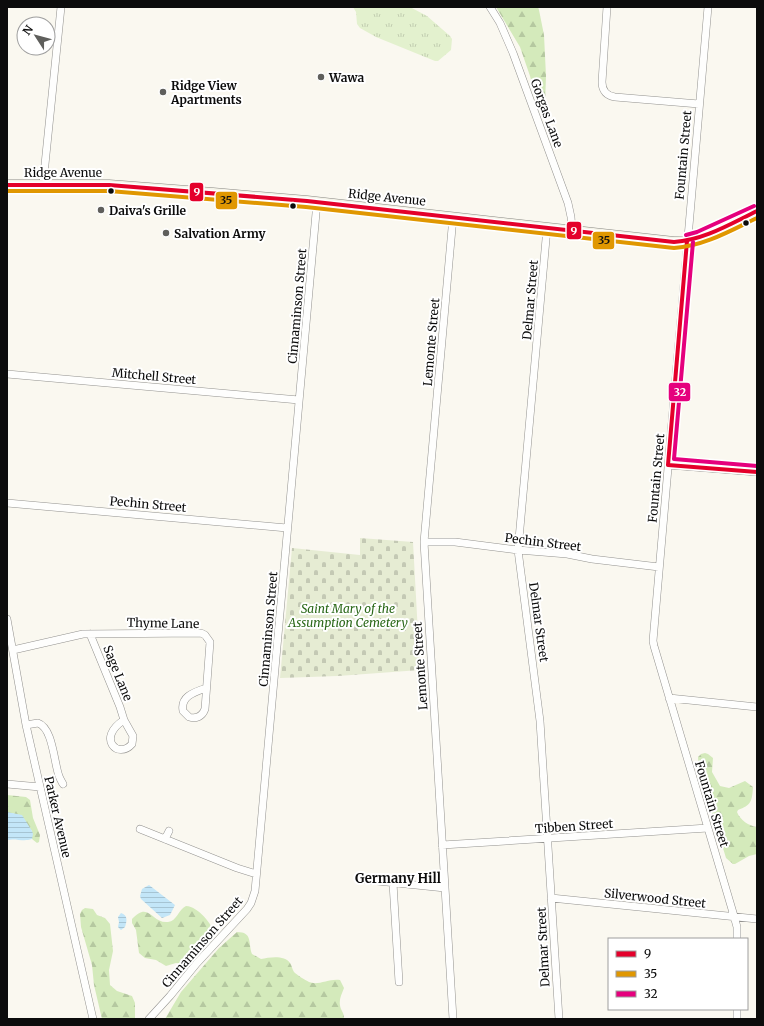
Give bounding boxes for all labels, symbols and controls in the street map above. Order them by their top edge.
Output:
north arrow [16,16,56,56]
text: N [20,22,36,38]
place label: Wawa [328,70,365,85]
marker: Wawa [316,72,326,82]
street label: Gorgas Lane [528,77,566,149]
place label: Ridge View Apartments [170,78,242,107]
marker: Ridge View Apartments [158,87,168,97]
street label: Fountain Street [672,110,694,200]
street label: Ridge Avenue [24,165,102,180]
line badge: 9 [189,182,204,202]
text: 9 [194,185,201,199]
street label: Ridge Avenue [348,185,426,209]
unlabelled marker [106,186,116,196]
line badge: 35 [215,191,238,210]
text: 35 [220,193,232,207]
unlabelled marker [288,201,298,211]
place label: Daiva's Grille [109,203,187,218]
marker: Daiva's Grille [96,205,106,215]
unlabelled marker [741,218,751,228]
line badge: 9 [566,221,582,240]
text: 9 [571,224,578,238]
place label: Salvation Army [174,226,266,241]
marker: Salvation Army [161,228,171,238]
line badge: 35 [592,231,615,250]
text: 35 [598,233,610,247]
street label: Cinnaminson Street [284,247,310,364]
street label: Delmar Street [519,259,541,341]
street label: Lemonte Street [420,297,442,387]
street label: Mitchell Street [111,365,197,387]
line badge: 32 [668,382,691,402]
text: 32 [674,385,687,399]
street label: Fountain Street [645,433,667,523]
street label: Pechin Street [109,493,187,515]
street label: Pechin Street [504,530,582,554]
street label: Cinnaminson Street [255,570,281,687]
street label: Delmar Street [526,581,552,663]
park label: Saint Mary of the Assumption Cemetery [287,601,408,630]
street label: Thyme Lane [127,615,199,631]
street label: Lemonte Street [409,621,431,711]
street label: Sage Lane [100,643,136,703]
street label: Fountain Street [692,759,732,849]
street label: Parker Avenue [41,775,75,859]
street label: Tibben Street [534,816,614,836]
district label: Germany Hill [355,870,441,887]
street label: Silverwood Street [603,885,707,911]
street label: Cinnaminson Street [158,893,246,991]
street label: Delmar Street [533,906,553,987]
legend [608,938,748,1010]
text: 9 [644,946,651,961]
text: 35 [644,966,657,981]
text: 32 [644,986,658,1001]

